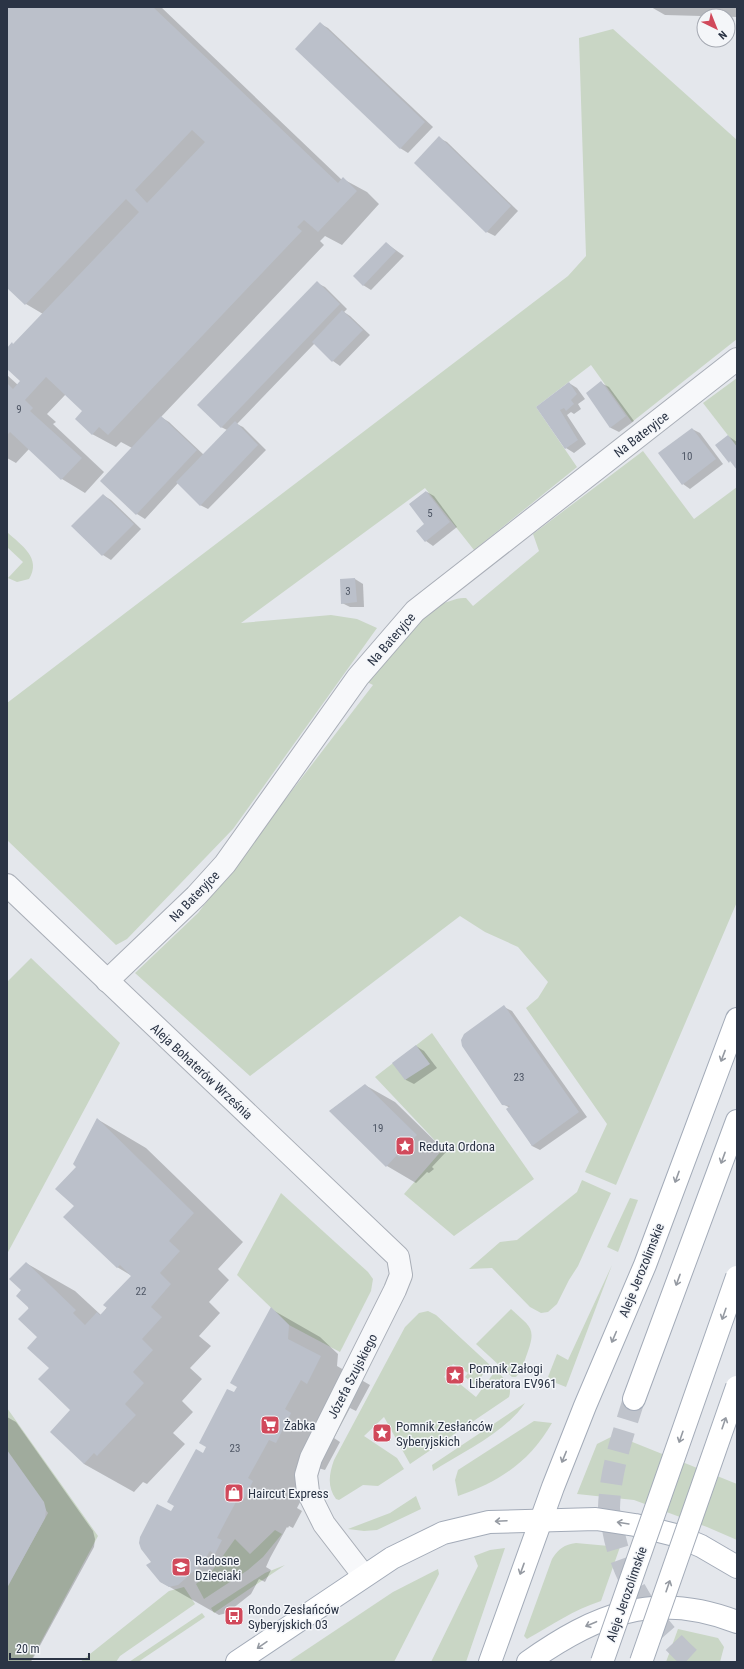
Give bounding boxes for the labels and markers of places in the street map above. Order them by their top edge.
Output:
place icon: Reduta Ordona [394,1135,416,1157]
place label: Reduta Ordona [419,1139,495,1154]
place label: Pomnik Załogi Liberatora EV961 [469,1361,557,1391]
place icon: Pomnik Załogi Liberatora EV961 [444,1364,466,1386]
supermarket icon: Żabka [259,1414,281,1436]
place label: Żabka [284,1418,316,1433]
place label: Pomnik Zesłańców Syberyjskich [396,1419,494,1449]
place icon: Pomnik Zesłańców Syberyjskich [371,1422,393,1444]
shop icon: Haircut Express [223,1482,245,1504]
place label: Haircut Express [248,1486,329,1501]
place label: Radosne Dzieciaki [195,1553,241,1583]
school or university icon: Radosne Dzieciaki [170,1556,192,1578]
place label: Rondo Zesłańców Syberyjskich 03 [248,1602,340,1632]
bus stop icon: Rondo Zesłańców Syberyjskich 03 [223,1605,245,1627]

